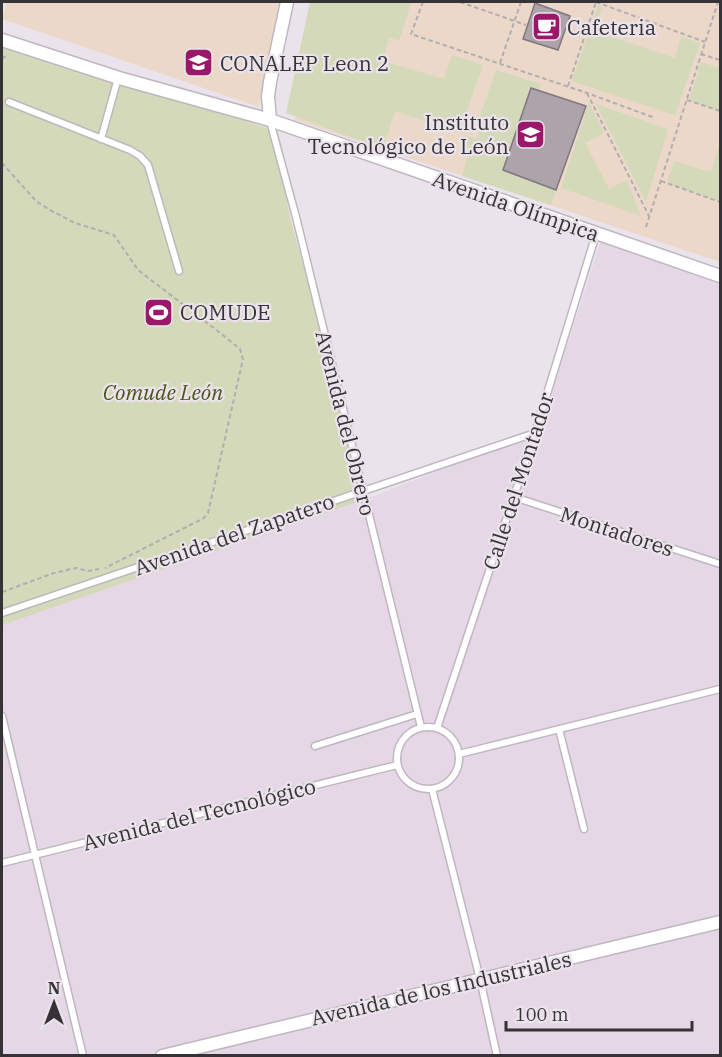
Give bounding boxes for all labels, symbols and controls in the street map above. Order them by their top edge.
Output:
cafe icon: Cafeteria [530,11,562,43]
place label: Cafeteria [567,13,656,41]
school or university icon: CONALEP Leon 2 [183,47,215,79]
place label: CONALEP Leon 2 [220,49,389,77]
place label: Instituto Tecnológico de León [307,108,509,160]
school or university icon: Instituto Tecnológico de León [514,118,546,150]
street label: Avenida Olímpica [429,164,603,248]
sports icon: COMUDE [143,296,175,328]
place label: COMUDE [180,298,270,326]
street label: Avenida del Obrero [309,328,383,518]
park label: Comude León [103,378,223,406]
street label: Calle del Montador [476,388,560,573]
street label: Avenida del Zapatero [130,487,338,581]
street label: Montadores [557,499,677,563]
street label: Avenida del Tecnológico [80,771,318,857]
street label: Avenida de los Industriales [308,944,574,1032]
north arrow [24,973,84,1033]
text: N [48,978,60,998]
scale bar [506,994,692,1032]
text: 100 m [515,1003,569,1026]

